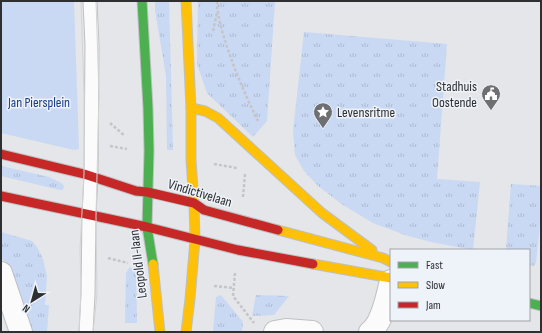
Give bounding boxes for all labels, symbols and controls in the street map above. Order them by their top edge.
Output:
place label: Stadhuis Oostende [432,78,477,111]
public building icon: Stadhuis Oostende [480,83,502,111]
park label: Jan Piersplein [7,94,70,111]
place icon: Levensritme [312,101,334,129]
place label: Levensritme [337,104,395,121]
street label: Vindictivelaan [166,175,234,211]
street label: Leopold II-laan [125,229,151,299]
legend [390,249,530,321]
text: Fast [426,258,443,273]
text: Slow [426,278,445,293]
north arrow [12,281,52,321]
text: Jam [425,298,441,313]
text: N [20,302,33,316]

